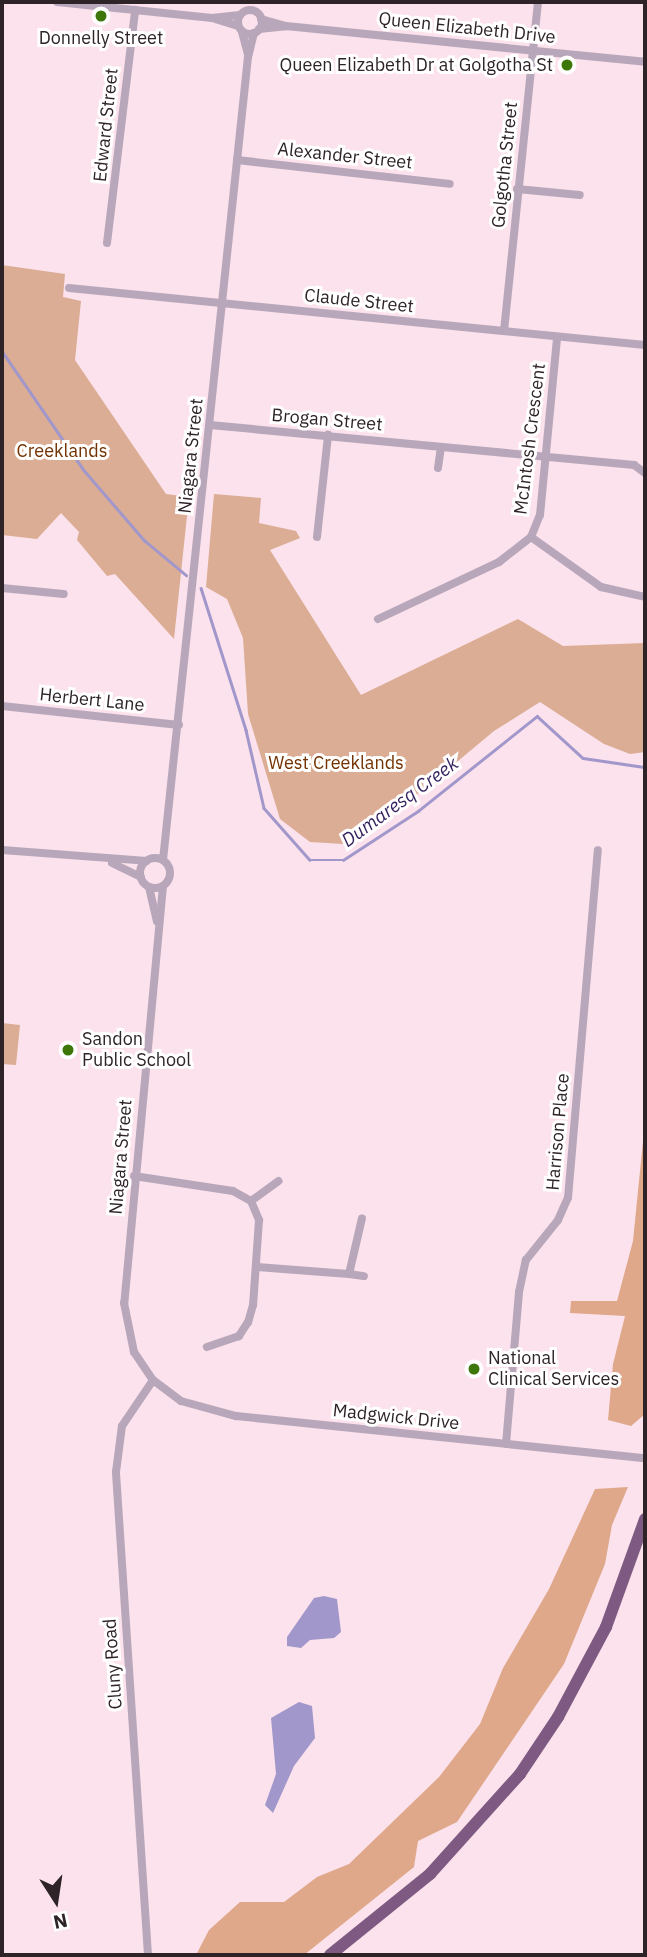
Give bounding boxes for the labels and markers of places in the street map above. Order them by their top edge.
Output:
marker: Donnelly Street [93,8,109,24]
place label: Donnelly Street [39,27,163,49]
place label: Queen Elizabeth Dr at Golgotha St [280,54,553,76]
marker: Queen Elizabeth Dr at Golgotha St [559,57,575,73]
place label: Sandon Public School [82,1029,191,1072]
marker: Sandon Public School [60,1042,76,1058]
place label: National Clinical Services [488,1348,619,1390]
marker: National Clinical Services [466,1361,482,1377]

